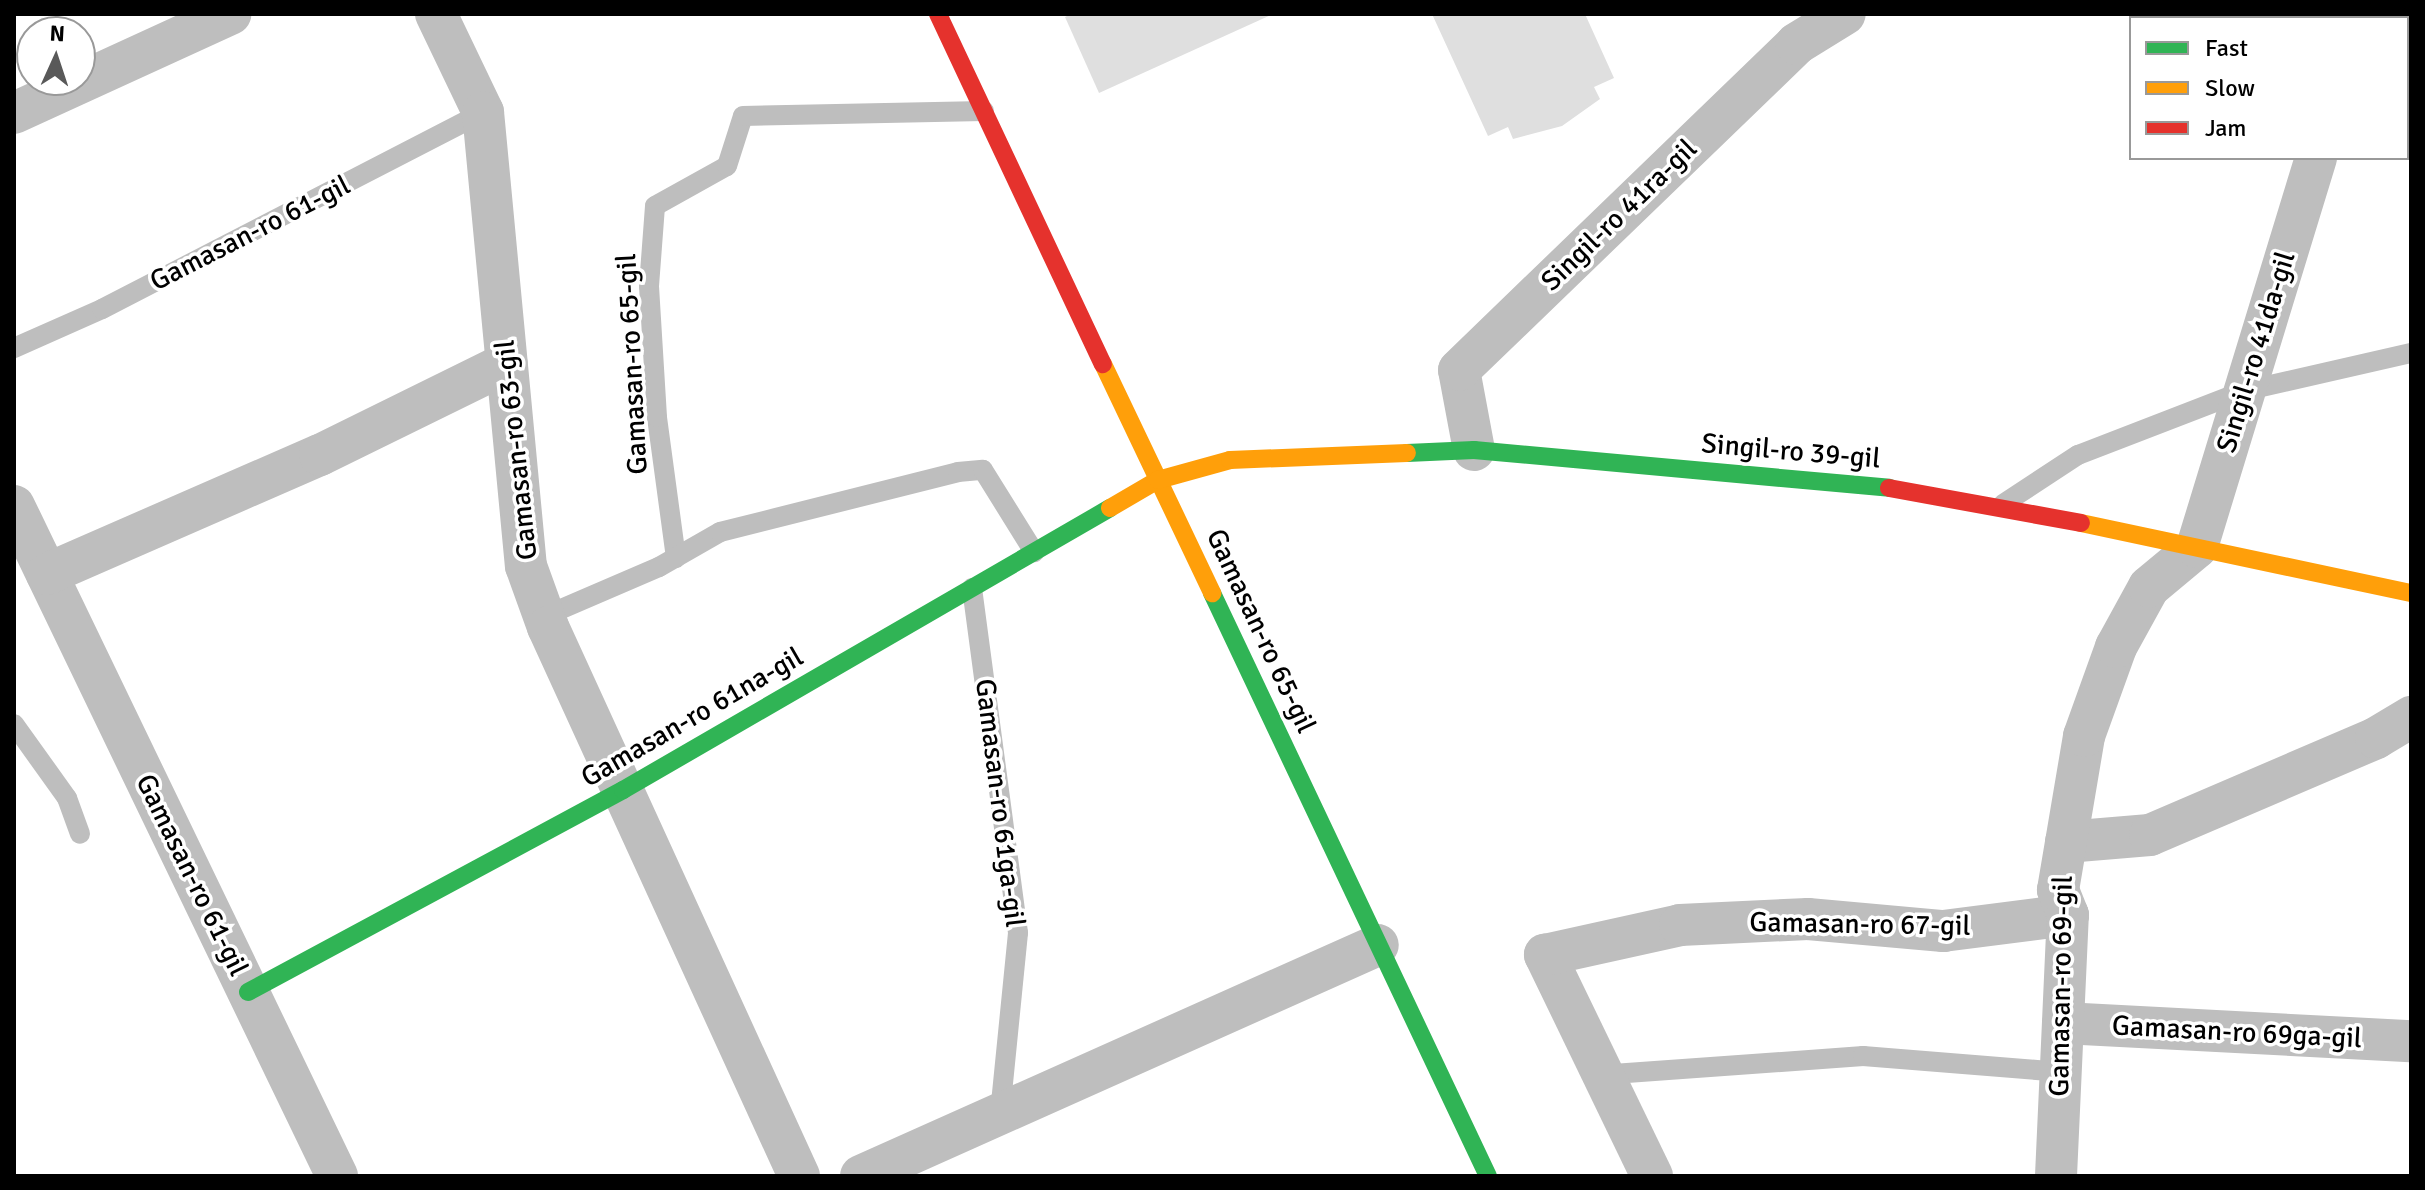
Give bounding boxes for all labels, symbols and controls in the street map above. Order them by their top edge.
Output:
north arrow [16,16,96,96]
legend [2129,16,2409,160]
text: N [49,20,66,47]
text: Fast [2205,33,2248,63]
text: Slow [2205,73,2255,103]
text: Jam [2205,113,2246,143]
street label: Singil-ro 41ra-gil [1534,132,1704,298]
street label: Gamasan-ro 61-gil [144,168,356,298]
street label: Singil-ro 41da-gil [2209,247,2303,457]
street label: Gamasan-ro 65-gil [609,253,655,475]
street label: Gamasan-ro 63-gil [488,338,544,562]
street label: Singil-ro 39-gil [1700,426,1882,476]
street label: Gamasan-ro 65-gil [1199,524,1323,738]
street label: Gamasan-ro 61na-gil [575,640,809,794]
street label: Gamasan-ro 61ga-gil [968,677,1032,929]
street label: Gamasan-ro 61-gil [129,769,255,981]
street label: Gamasan-ro 69-gil [2042,875,2080,1097]
street label: Gamasan-ro 67-gil [1749,905,1971,943]
street label: Gamasan-ro 69ga-gil [2111,1009,2363,1055]

